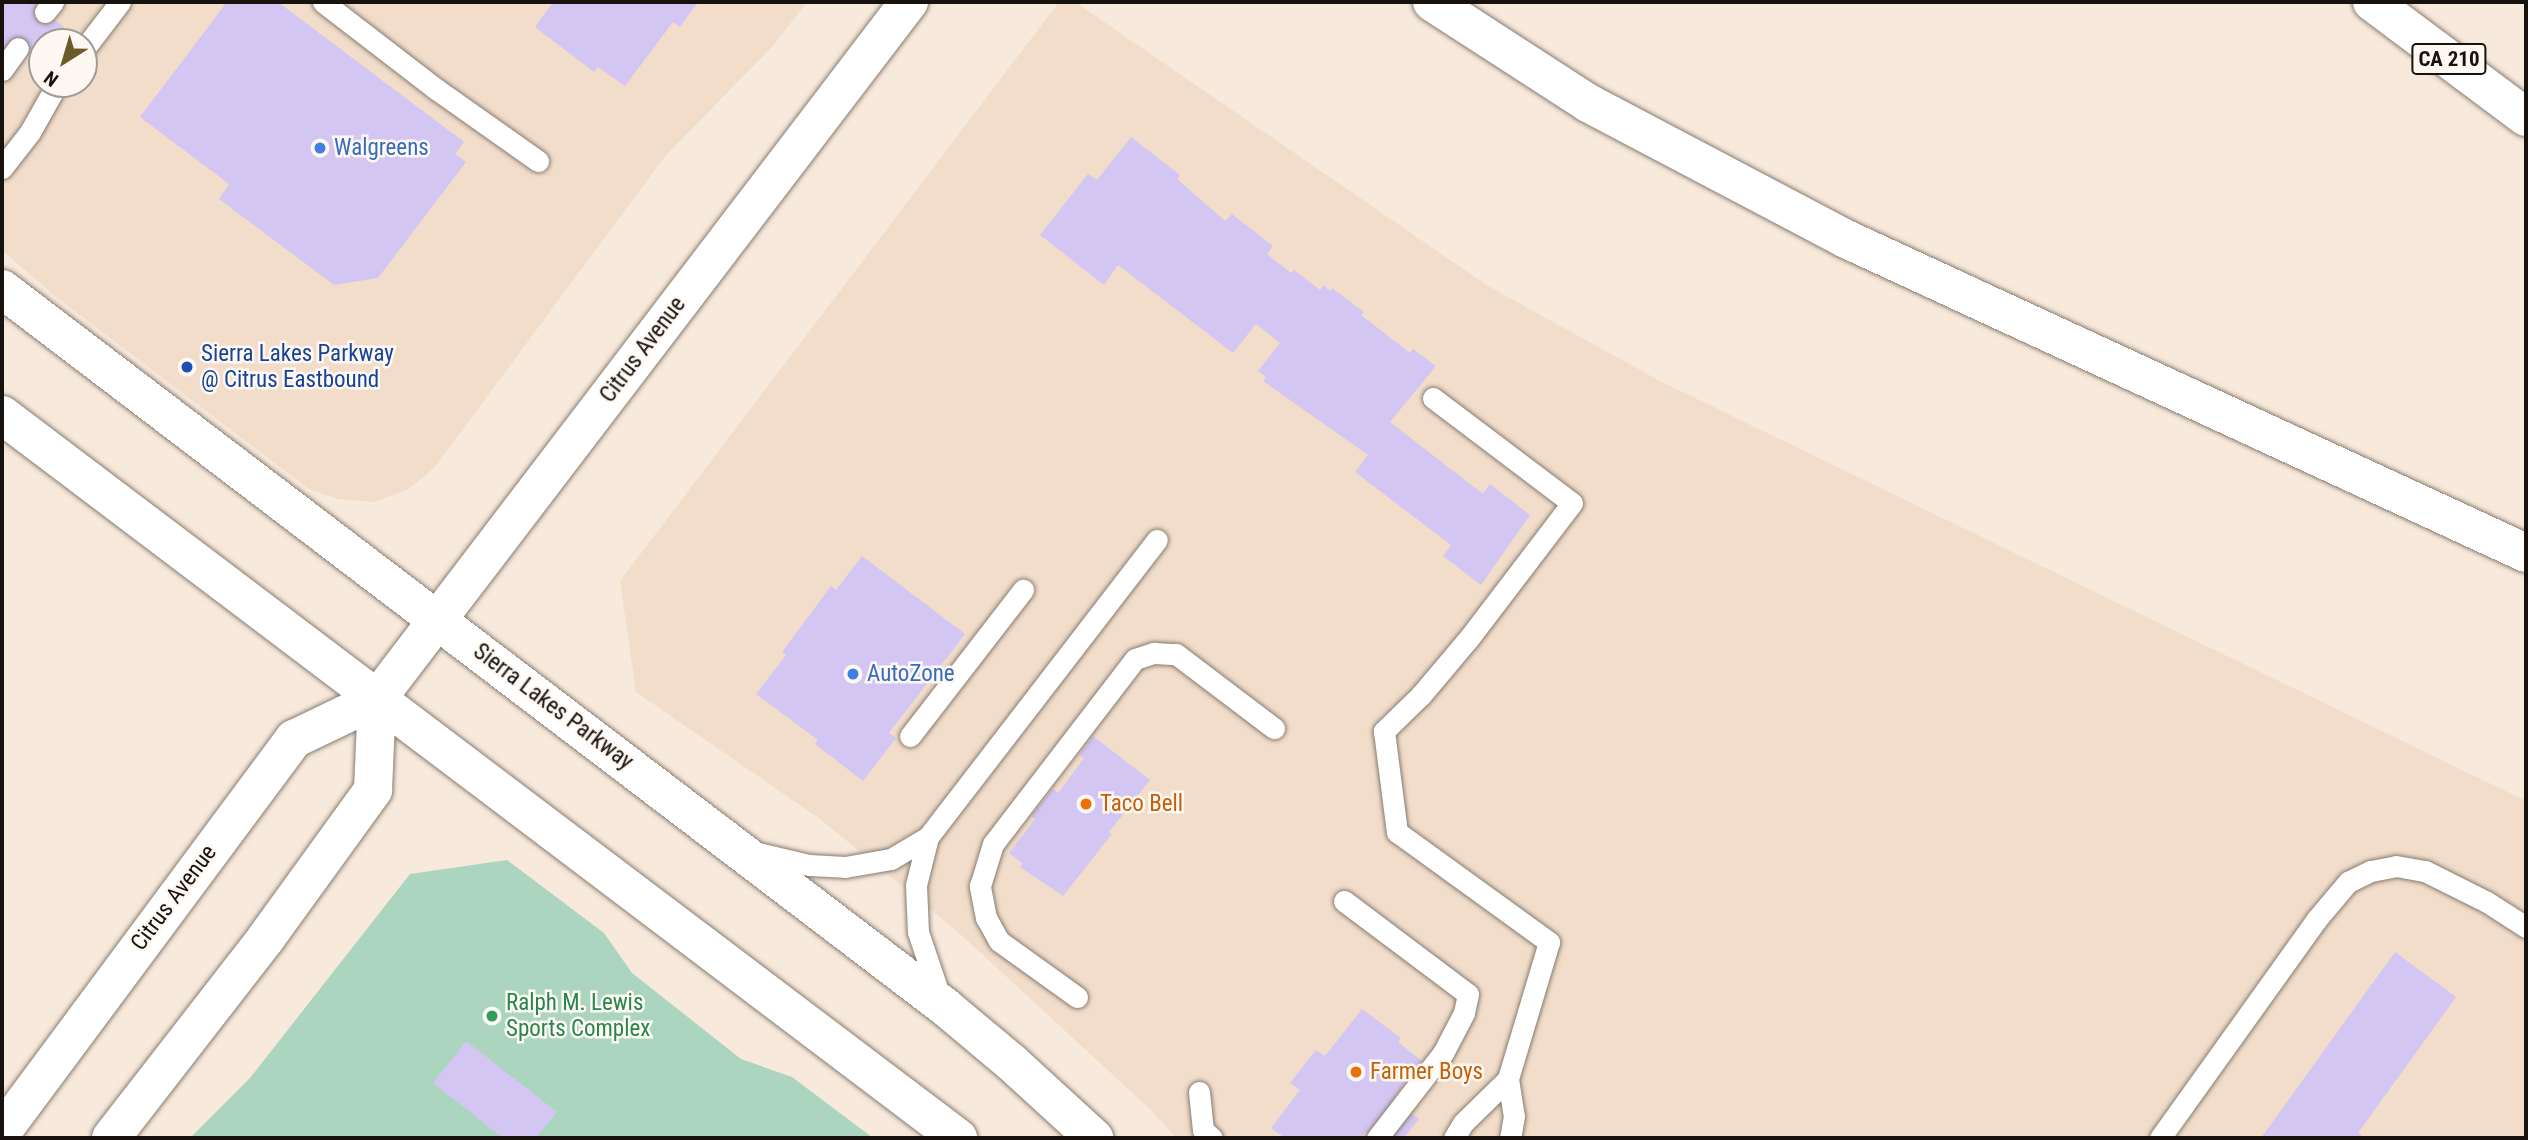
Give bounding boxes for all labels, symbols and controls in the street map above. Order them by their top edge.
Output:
north arrow [28,28,98,98]
road number: CA 210 [2410,42,2488,76]
text: N [40,66,63,91]
place label: Walgreens [334,134,429,162]
marker: Walgreens [312,140,328,156]
street label: Citrus Avenue [594,292,692,408]
place label: Sierra Lakes Parkway @ Citrus Eastbound [201,340,394,394]
marker: Sierra Lakes Parkway @ Citrus Eastbound [179,359,195,375]
street label: Sierra Lakes Parkway [468,638,638,776]
place label: AutoZone [867,660,955,688]
marker: AutoZone [845,666,861,682]
place label: Taco Bell [1100,790,1183,818]
marker: Taco Bell [1078,796,1094,812]
street label: Citrus Avenue [125,840,223,956]
place label: Ralph M. Lewis Sports Complex [506,989,650,1043]
marker: Ralph M. Lewis Sports Complex [484,1008,500,1024]
place label: Farmer Boys [1370,1058,1483,1086]
marker: Farmer Boys [1348,1064,1364,1080]

